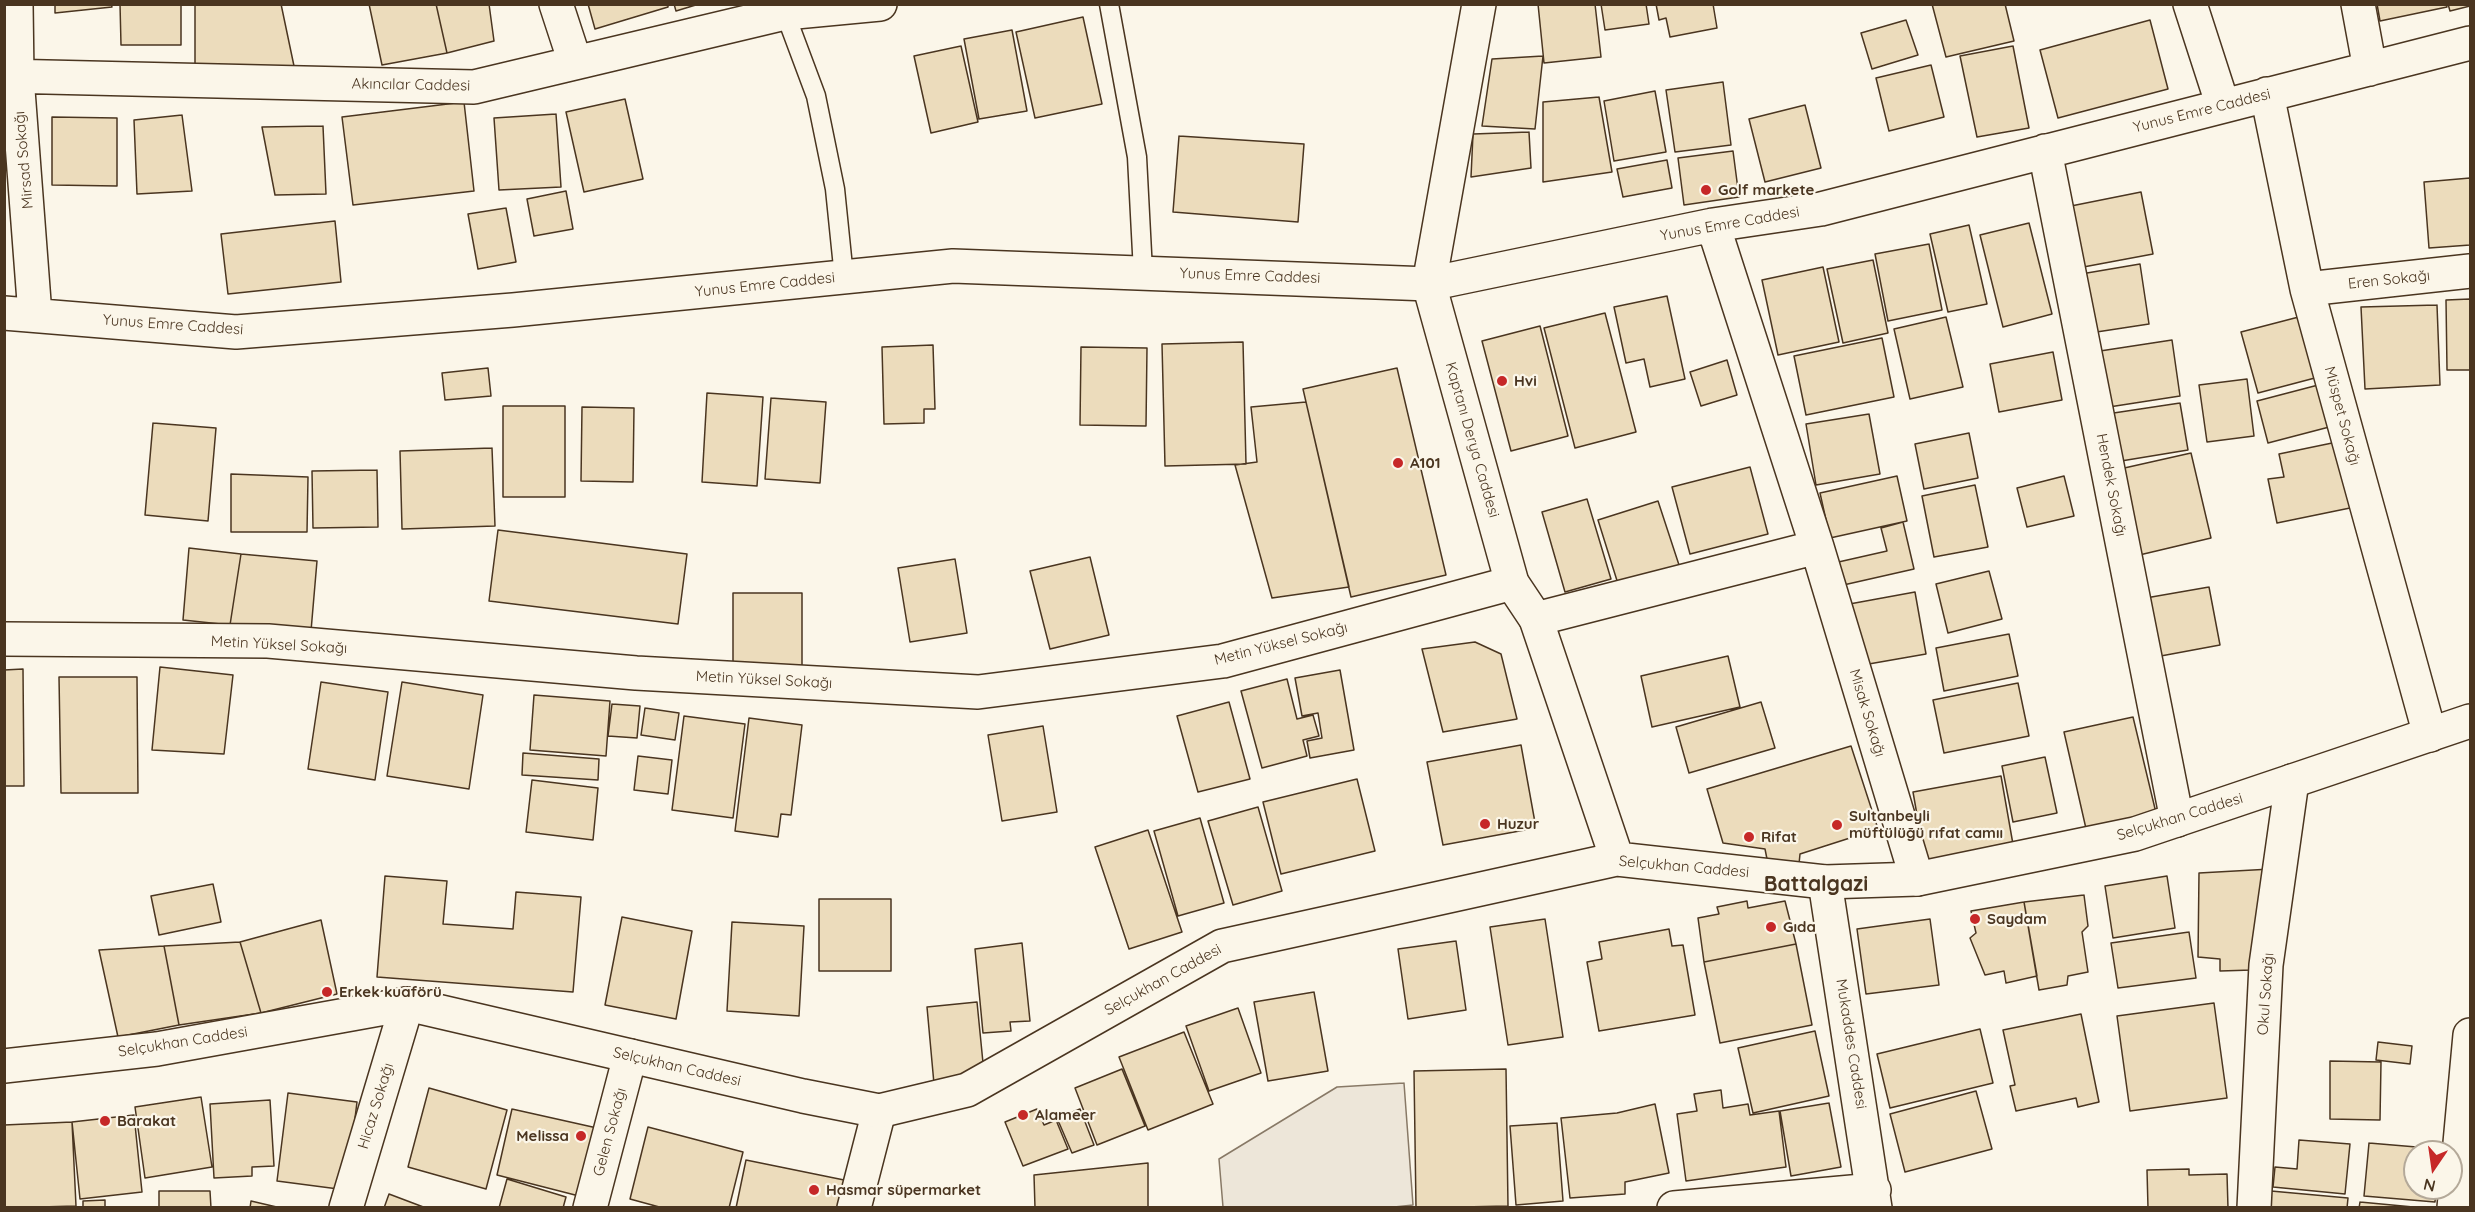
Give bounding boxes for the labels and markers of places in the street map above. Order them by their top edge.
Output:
place label: Golf markete [1718,181,1814,199]
marker: Golf markete [1699,183,1713,197]
place label: Hvi [1514,372,1537,390]
marker: Hvi [1495,374,1509,388]
place label: A101 [1410,454,1440,472]
marker: A101 [1391,456,1405,470]
place label: Sultanbeyli müftülüğü rıfat camıı [1849,807,2003,842]
place label: Huzur [1497,815,1539,833]
marker: Huzur [1478,817,1492,831]
marker: Sultanbeyli müftülüğü rıfat camıı [1830,818,1844,832]
place label: Rifat [1761,828,1797,846]
marker: Rifat [1742,830,1756,844]
place label: Saydam [1987,910,2047,928]
marker: Saydam [1968,912,1982,926]
place label: Gıda [1783,918,1816,936]
marker: Gıda [1764,920,1778,934]
place label: Erkek kuaförü [339,983,442,1001]
marker: Erkek kuaförü [320,985,334,999]
place label: Alameer [1035,1106,1096,1124]
marker: Alameer [1016,1108,1030,1122]
place label: Barakat [117,1112,176,1130]
marker: Barakat [98,1114,112,1128]
place label: Melissa [516,1127,569,1145]
marker: Melissa [574,1129,588,1143]
place label: Hasmar süpermarket [826,1181,981,1199]
marker: Hasmar süpermarket [807,1183,821,1197]

